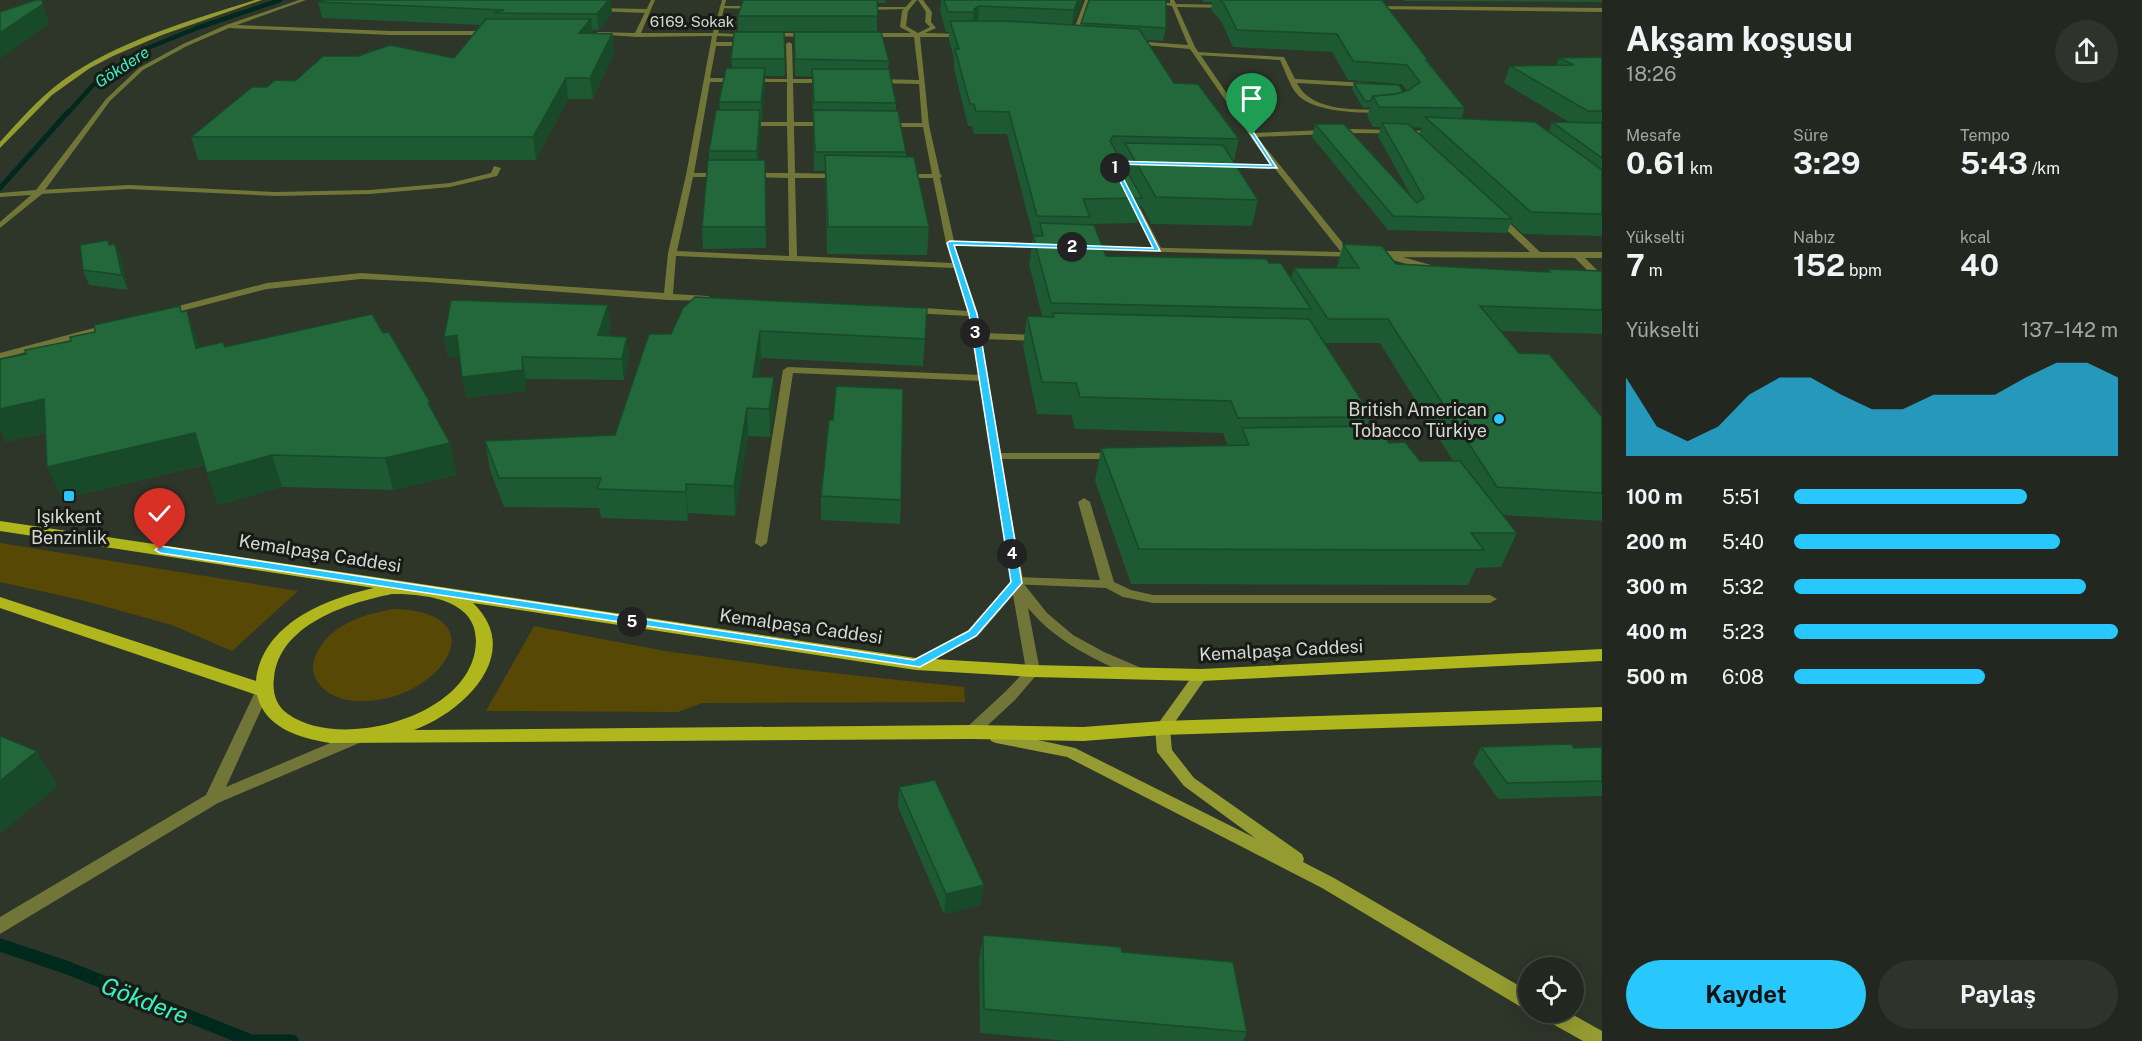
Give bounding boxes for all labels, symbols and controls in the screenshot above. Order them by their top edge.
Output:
street label: 6169. Sokak [650,13,734,30]
text: Akşam koşusu [1626,20,1853,58]
button: share [2055,20,2118,83]
water label: Gökdere [91,42,153,92]
text: 18:26 [1626,62,1676,86]
pin [1226,73,1277,135]
icon: arrive [1235,82,1268,115]
text: Mesafe [1626,126,1681,145]
text: Süre [1793,126,1828,145]
text: Tempo [1960,126,2010,145]
text: 0.61 [1626,145,1686,181]
text: 3:29 [1793,145,1860,181]
text: 5:43 [1960,145,2028,181]
pin: 1 [1100,153,1130,183]
text: 1 [1112,158,1118,177]
text: km [1686,159,1713,178]
text: /km [2028,159,2060,178]
text: Yükselti [1626,228,1685,247]
text: Nabız [1793,228,1835,247]
text: kcal [1960,228,1991,247]
pin: 2 [1057,232,1087,262]
text: 2 [1067,237,1077,256]
text: 7 [1626,247,1645,283]
text: 152 [1793,247,1845,283]
text: 40 [1960,247,1999,283]
text: m [1645,261,1663,280]
text: bpm [1845,261,1882,280]
pin: 3 [960,318,990,348]
text: Yükselti [1626,318,1699,342]
text: 137–142 m [2021,318,2118,342]
text: 3 [970,323,980,342]
place label: British American Tobacco Türkiye [1348,399,1487,441]
marker: British American Tobacco Türkiye [1492,412,1506,426]
text: 100 m [1626,485,1683,509]
text: 5:51 [1722,485,1760,509]
pin [134,488,185,550]
marker: Işıkkent Benzinlik [62,489,76,503]
icon: check [143,497,176,530]
place label: Işıkkent Benzinlik [31,506,107,548]
street label: Kemalpaşa Caddesi [237,530,403,576]
text: 200 m [1626,530,1687,554]
text: 5:40 [1722,530,1764,554]
pin: 4 [997,539,1027,569]
text: 4 [1007,544,1017,563]
text: 300 m [1626,575,1687,599]
text: 5:32 [1722,575,1764,599]
street label: Kemalpaşa Caddesi [718,604,884,648]
pin: 5 [617,607,647,637]
text: 5 [627,612,637,631]
text: 400 m [1626,620,1687,644]
text: 5:23 [1722,620,1764,644]
street label: Kemalpaşa Caddesi [1199,635,1363,665]
text: 500 m [1626,665,1688,689]
text: 6:08 [1722,665,1764,689]
map controls [1518,957,1584,1023]
button: locate [1518,957,1584,1023]
button: Kaydet [1626,960,1866,1029]
button: Paylaş [1878,960,2118,1029]
water label: Gökdere [97,971,193,1029]

